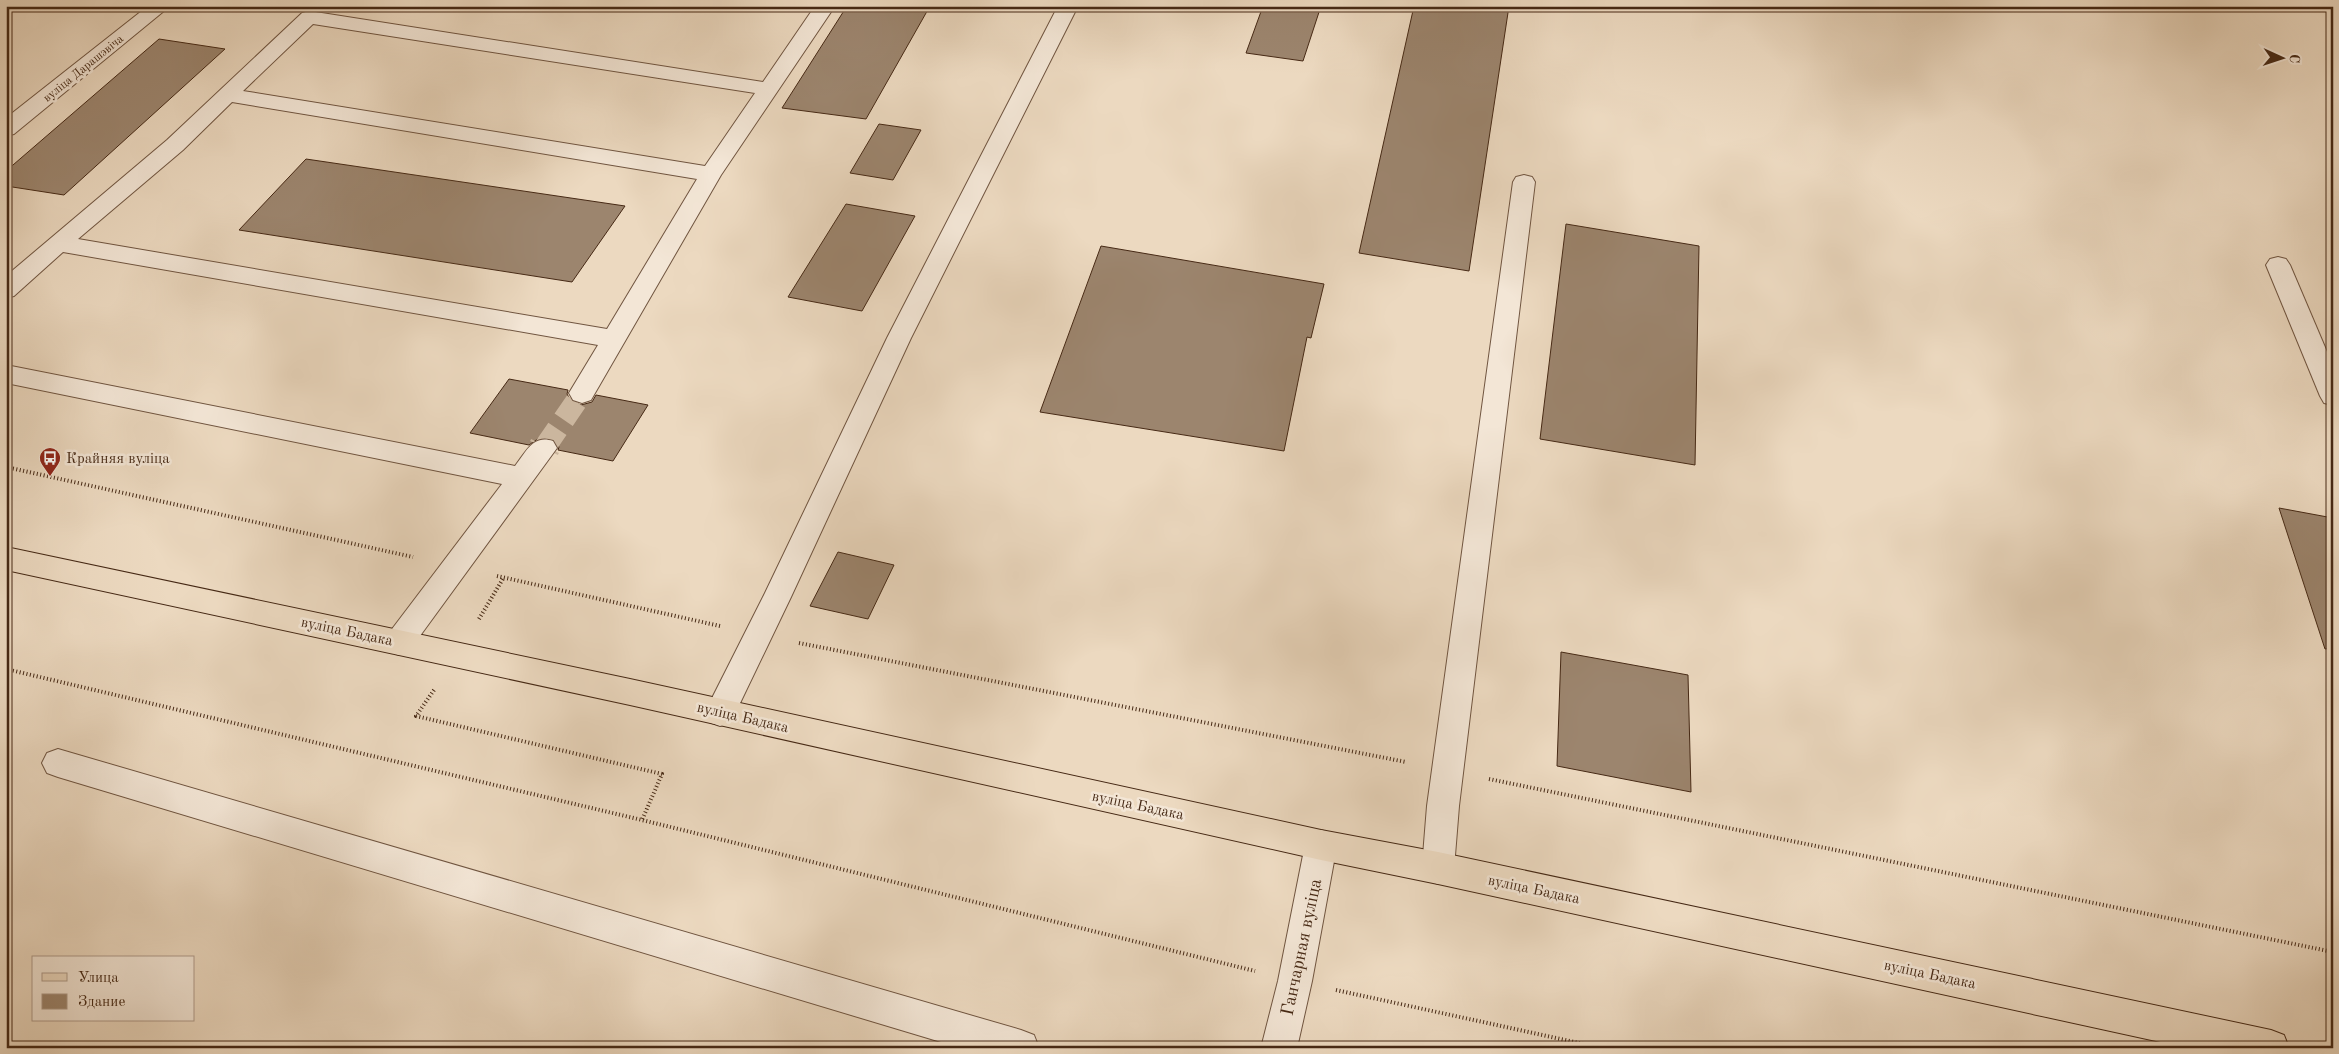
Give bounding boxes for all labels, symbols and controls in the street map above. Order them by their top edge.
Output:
street label: вуліца Дарашэвіча [41,32,126,105]
north arrow [2256,32,2306,82]
text: С [2287,54,2301,64]
bus stop icon: Крайняя вуліца [38,446,62,477]
place label: Крайняя вуліца [66,452,170,467]
street label: вуліца Бадака [299,615,395,650]
street label: вуліца Бадака [695,701,790,736]
street label: вуліца Бадака [1090,789,1186,824]
street label: вуліца Бадака [1486,873,1582,908]
street label: Ганчарная вуліца [1279,877,1325,1017]
legend [32,956,195,1022]
street label: вуліца Бадака [1882,958,1978,993]
text: Улица [78,971,119,986]
text: Здание [78,995,125,1010]

